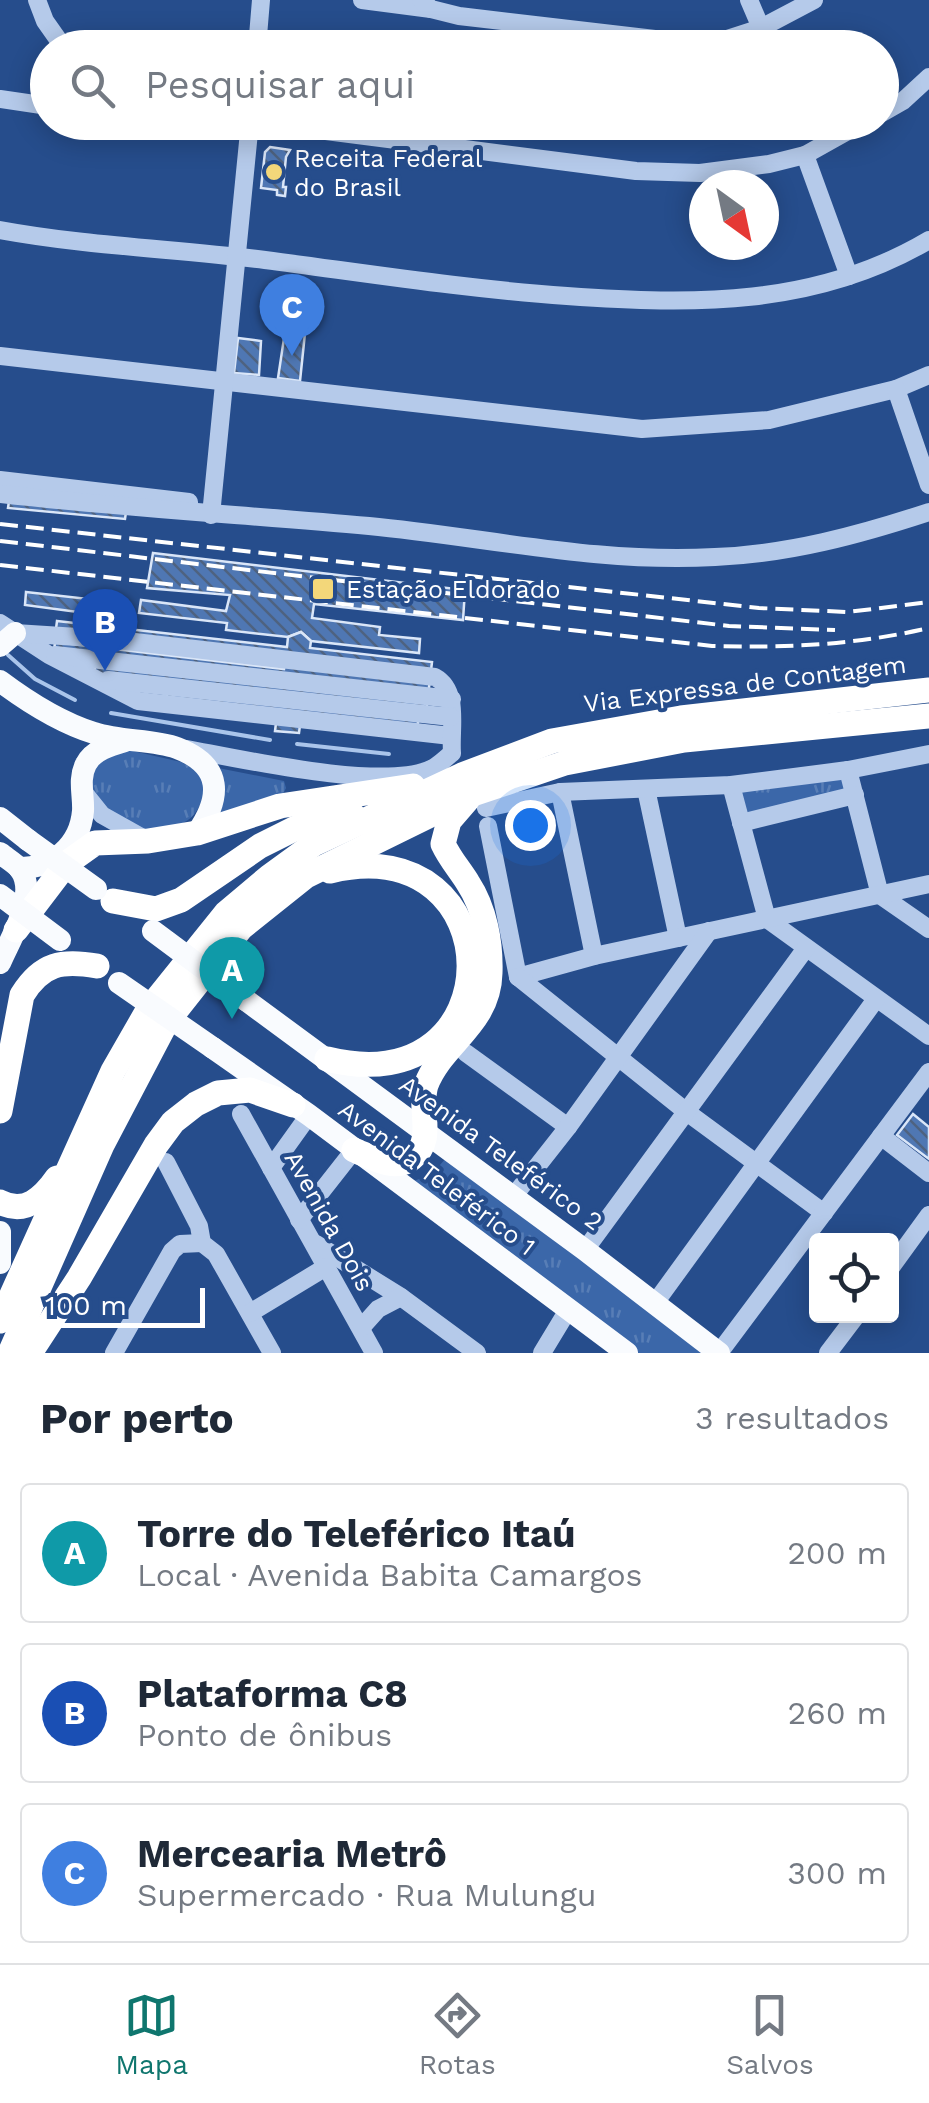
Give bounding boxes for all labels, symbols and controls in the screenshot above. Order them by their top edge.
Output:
search box [30,30,899,140]
icon: search [65,58,120,113]
text: Pesquisar aqui [145,63,415,107]
place label: Receita Federal do Brasil [294,144,483,202]
marker: Receita Federal do Brasil [263,161,285,183]
north arrow [689,170,779,260]
pin: C [260,274,324,356]
place label: Estação Eldorado [346,575,560,604]
marker: Estação Eldorado [310,576,336,602]
pin: B [72,588,138,671]
street label: Via Expressa de Contagem [582,650,908,718]
your location [505,800,556,851]
pin: A [200,936,264,1019]
street label: Avenida Teleférico 2 [394,1070,608,1236]
street label: Avenida Teleférico 1 [333,1095,541,1261]
street label: Avenida Dois [279,1146,379,1296]
map controls [809,1233,899,1323]
button: locate [809,1233,899,1323]
scale bar [30,1283,205,1328]
text: 100 m [45,1289,127,1322]
text: Por perto [40,1394,234,1443]
text: 3 resultados [695,1399,889,1437]
text: Torre do Teleférico Itaú [137,1512,576,1556]
text: A [64,1534,85,1572]
text: 200 m [787,1534,887,1572]
text: Local · Avenida Babita Camargos [137,1556,642,1594]
text: Plataforma C8 [137,1672,408,1716]
text: B [64,1694,85,1732]
text: 260 m [788,1694,887,1732]
text: Ponto de ônibus [137,1716,392,1754]
text: Mercearia Metrô [137,1832,447,1876]
text: C [64,1854,85,1892]
text: 300 m [787,1854,887,1892]
text: Supermercado · Rua Mulungu [137,1876,596,1914]
tab: Mapa [115,1988,188,2081]
tab: Rotas [419,1988,496,2081]
tab: Salvos [726,1988,814,2081]

